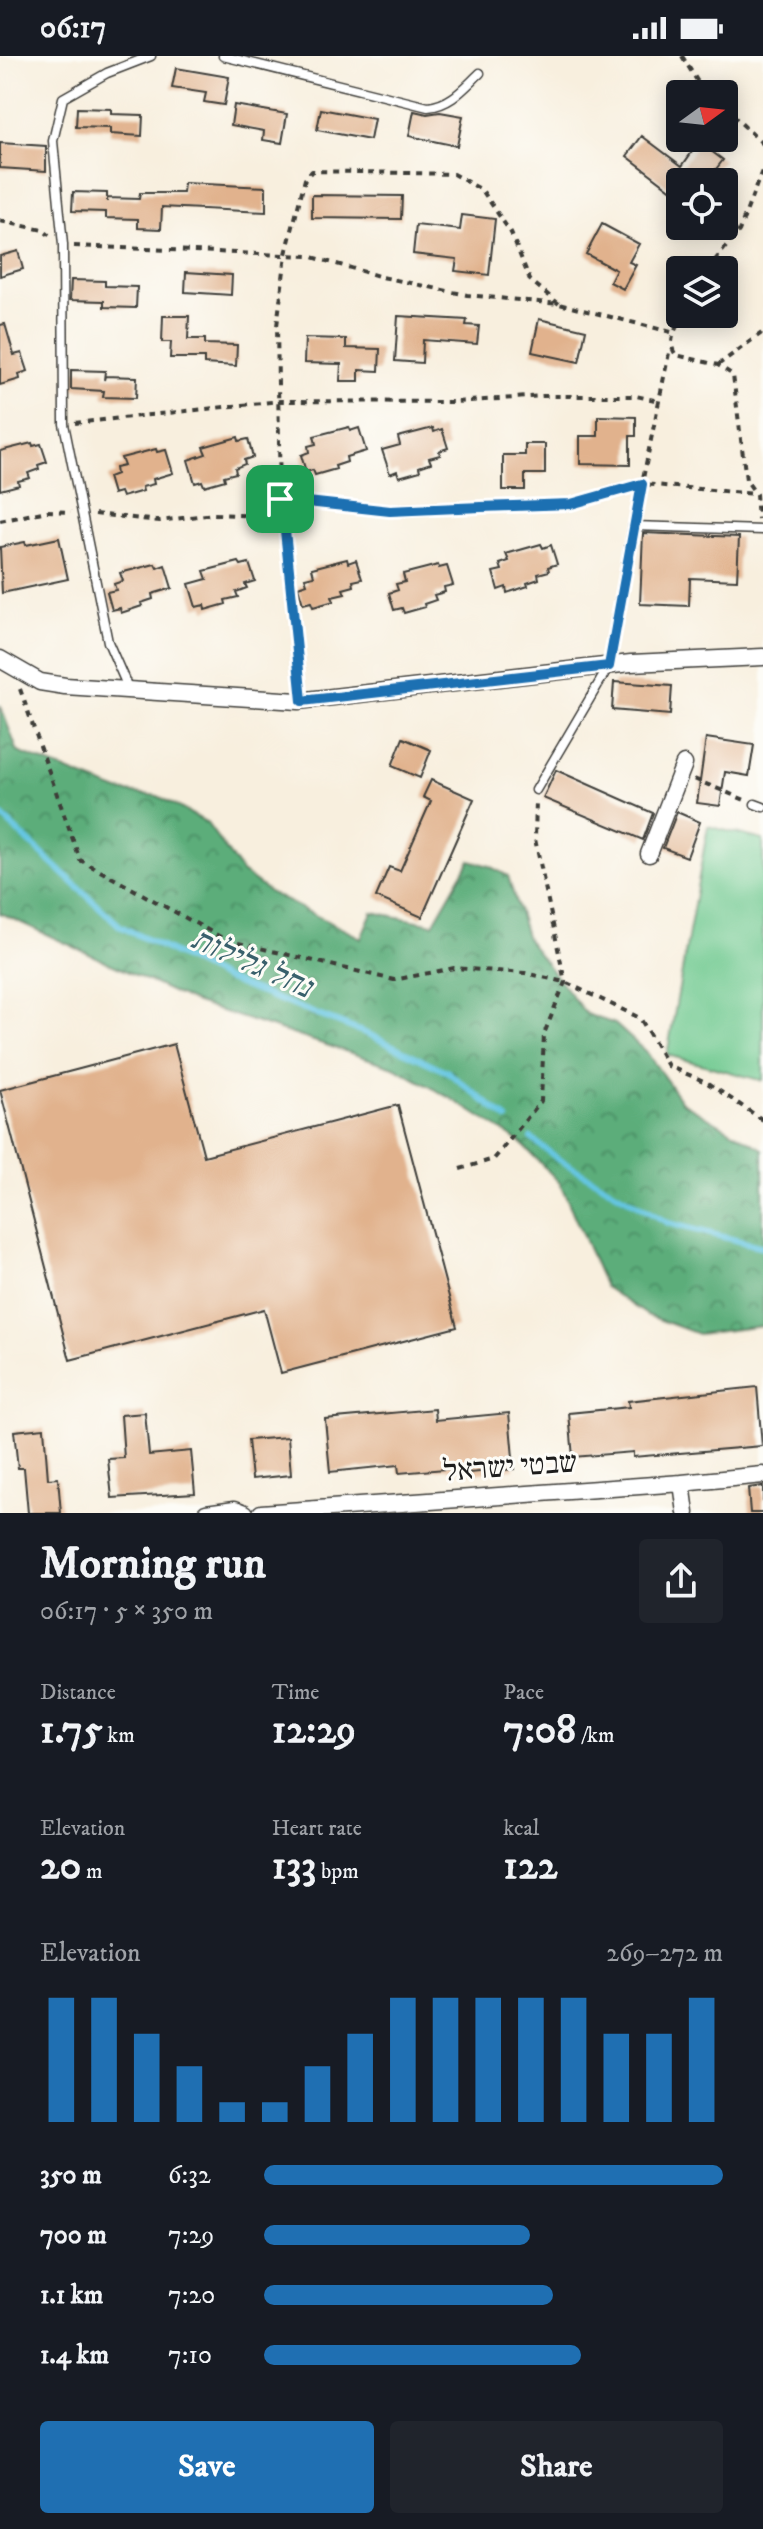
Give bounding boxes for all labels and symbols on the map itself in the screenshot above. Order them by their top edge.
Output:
north arrow [666,80,738,152]
pin [246,465,314,533]
water label: נחל גלילות [185,920,320,1009]
street label: שבטי ישראל [442,1444,579,1491]

